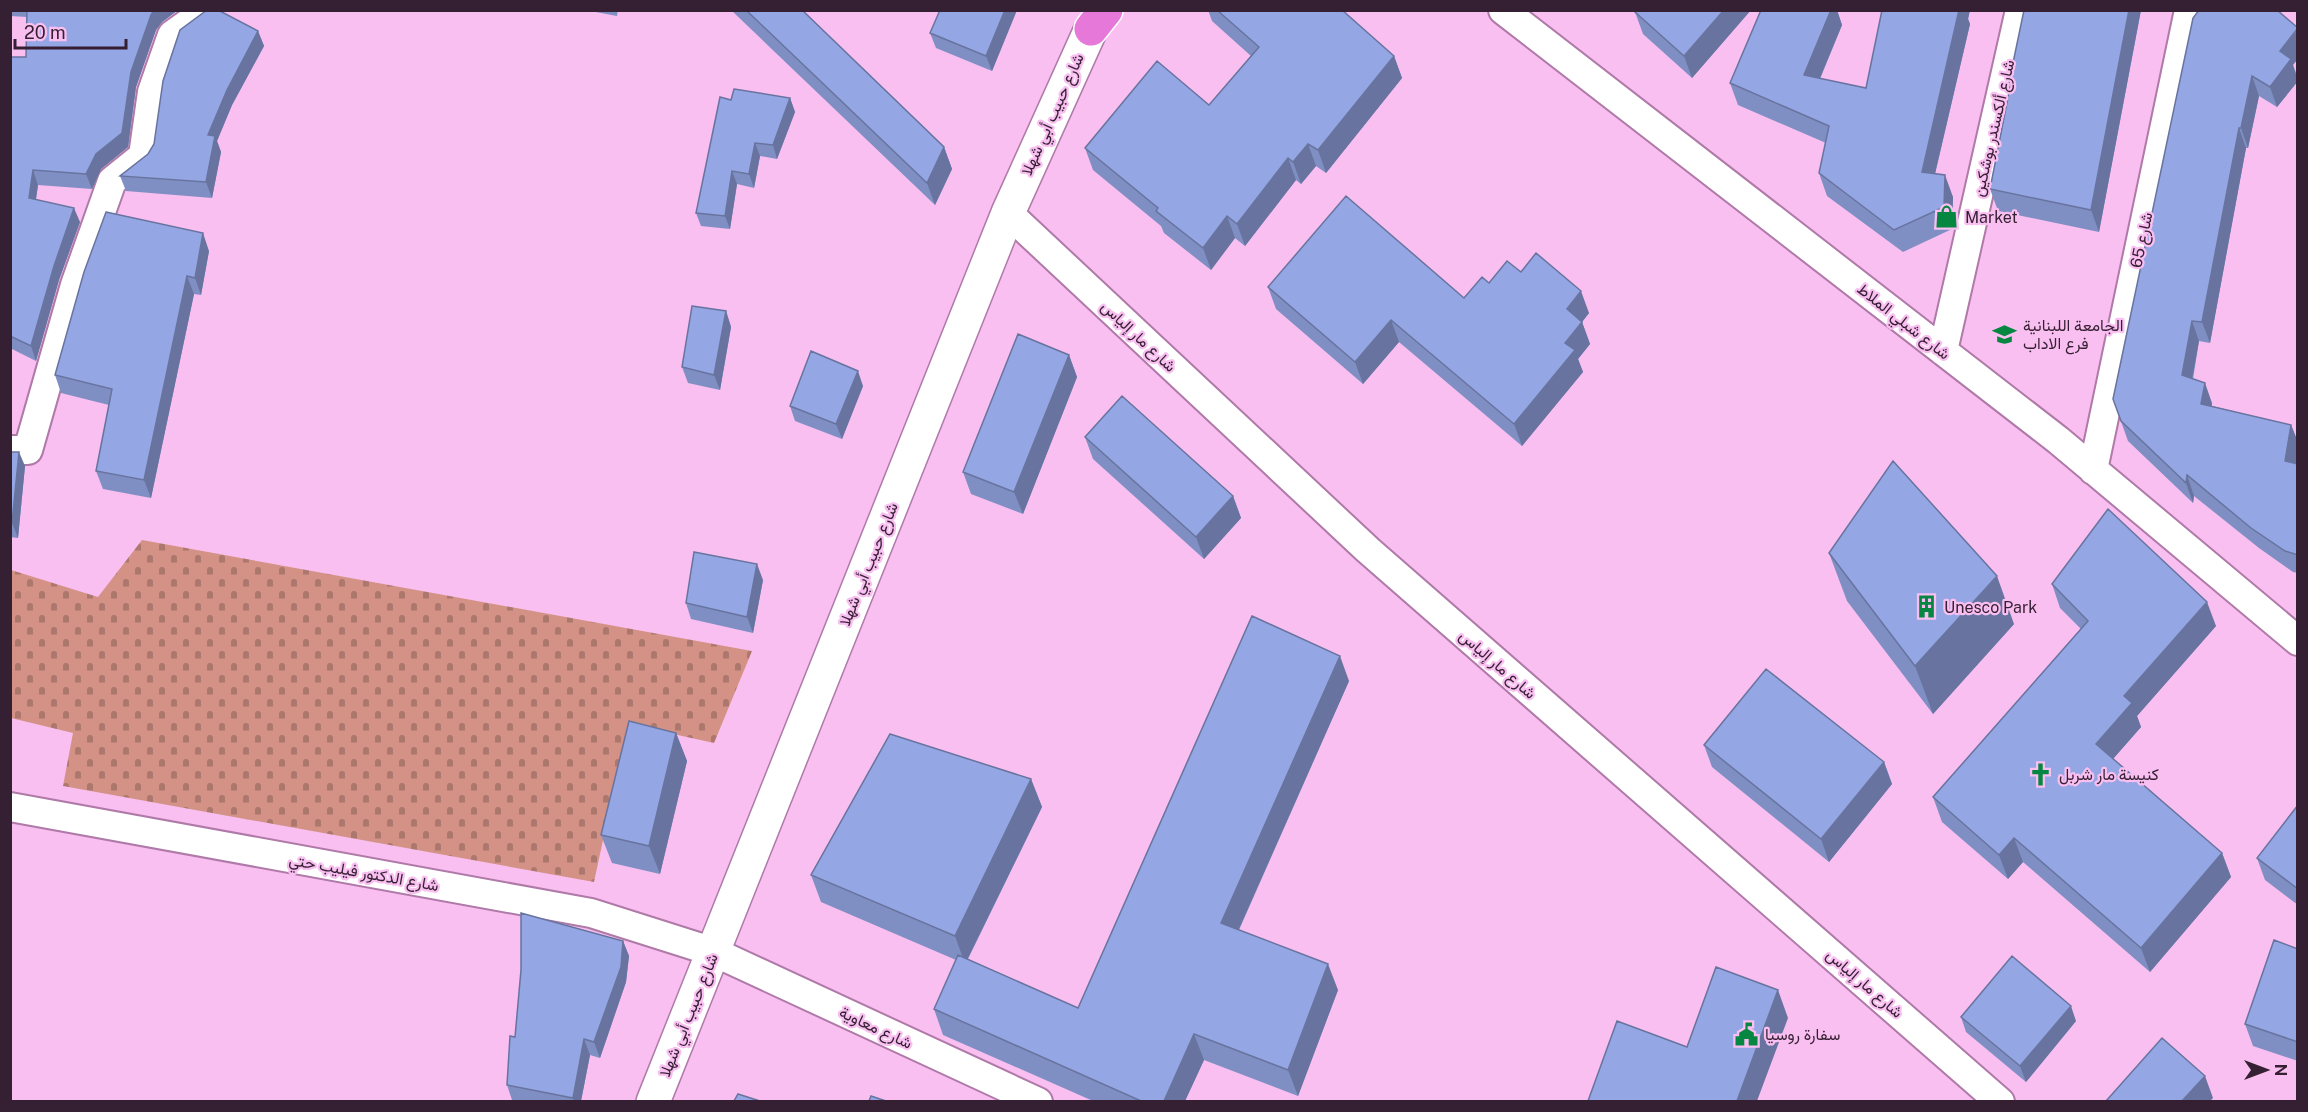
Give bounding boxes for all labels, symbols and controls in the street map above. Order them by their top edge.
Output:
scale bar [15,12,126,50]
text: 20 m [24,22,66,43]
street label: شارع حبيب أبي شهلا [1017,50,1091,180]
street label: شارع ألكسندر بوشكين [1968,58,2020,199]
shop icon: Market [1934,204,1960,230]
place label: Market [1965,208,2018,227]
street label: شارع 65 [2126,211,2159,270]
street label: شارع شبلي الملاط [1851,279,1954,367]
street label: شارع مار إلياس [1096,297,1180,377]
place label: الجامعة اللبنانية فرع الاداب [2023,316,2123,355]
school or university icon: الجامعة اللبنانية فرع الاداب [1992,321,2018,347]
street label: شارع حبيب أبي شهلا [835,500,906,630]
building icon: Unesco Park [1913,594,1939,620]
place label: Unesco Park [1944,598,2037,617]
street label: شارع مار إلياس [1454,626,1540,704]
church icon: كنيسة مار شربل [2028,761,2054,787]
place label: كنيسة مار شربل [2059,765,2159,785]
street label: شارع الدكتور فيليب حتي [287,850,440,899]
street label: شارع مار إلياس [1821,945,1907,1023]
street label: شارع حبيب أبي شهلا [655,951,726,1081]
street label: شارع معاوية [835,1002,915,1054]
public building icon: سفارة روسيا [1734,1021,1760,1047]
place label: سفارة روسيا [1765,1025,1840,1045]
north arrow [2236,1040,2296,1100]
text: N [2271,1064,2290,1076]

